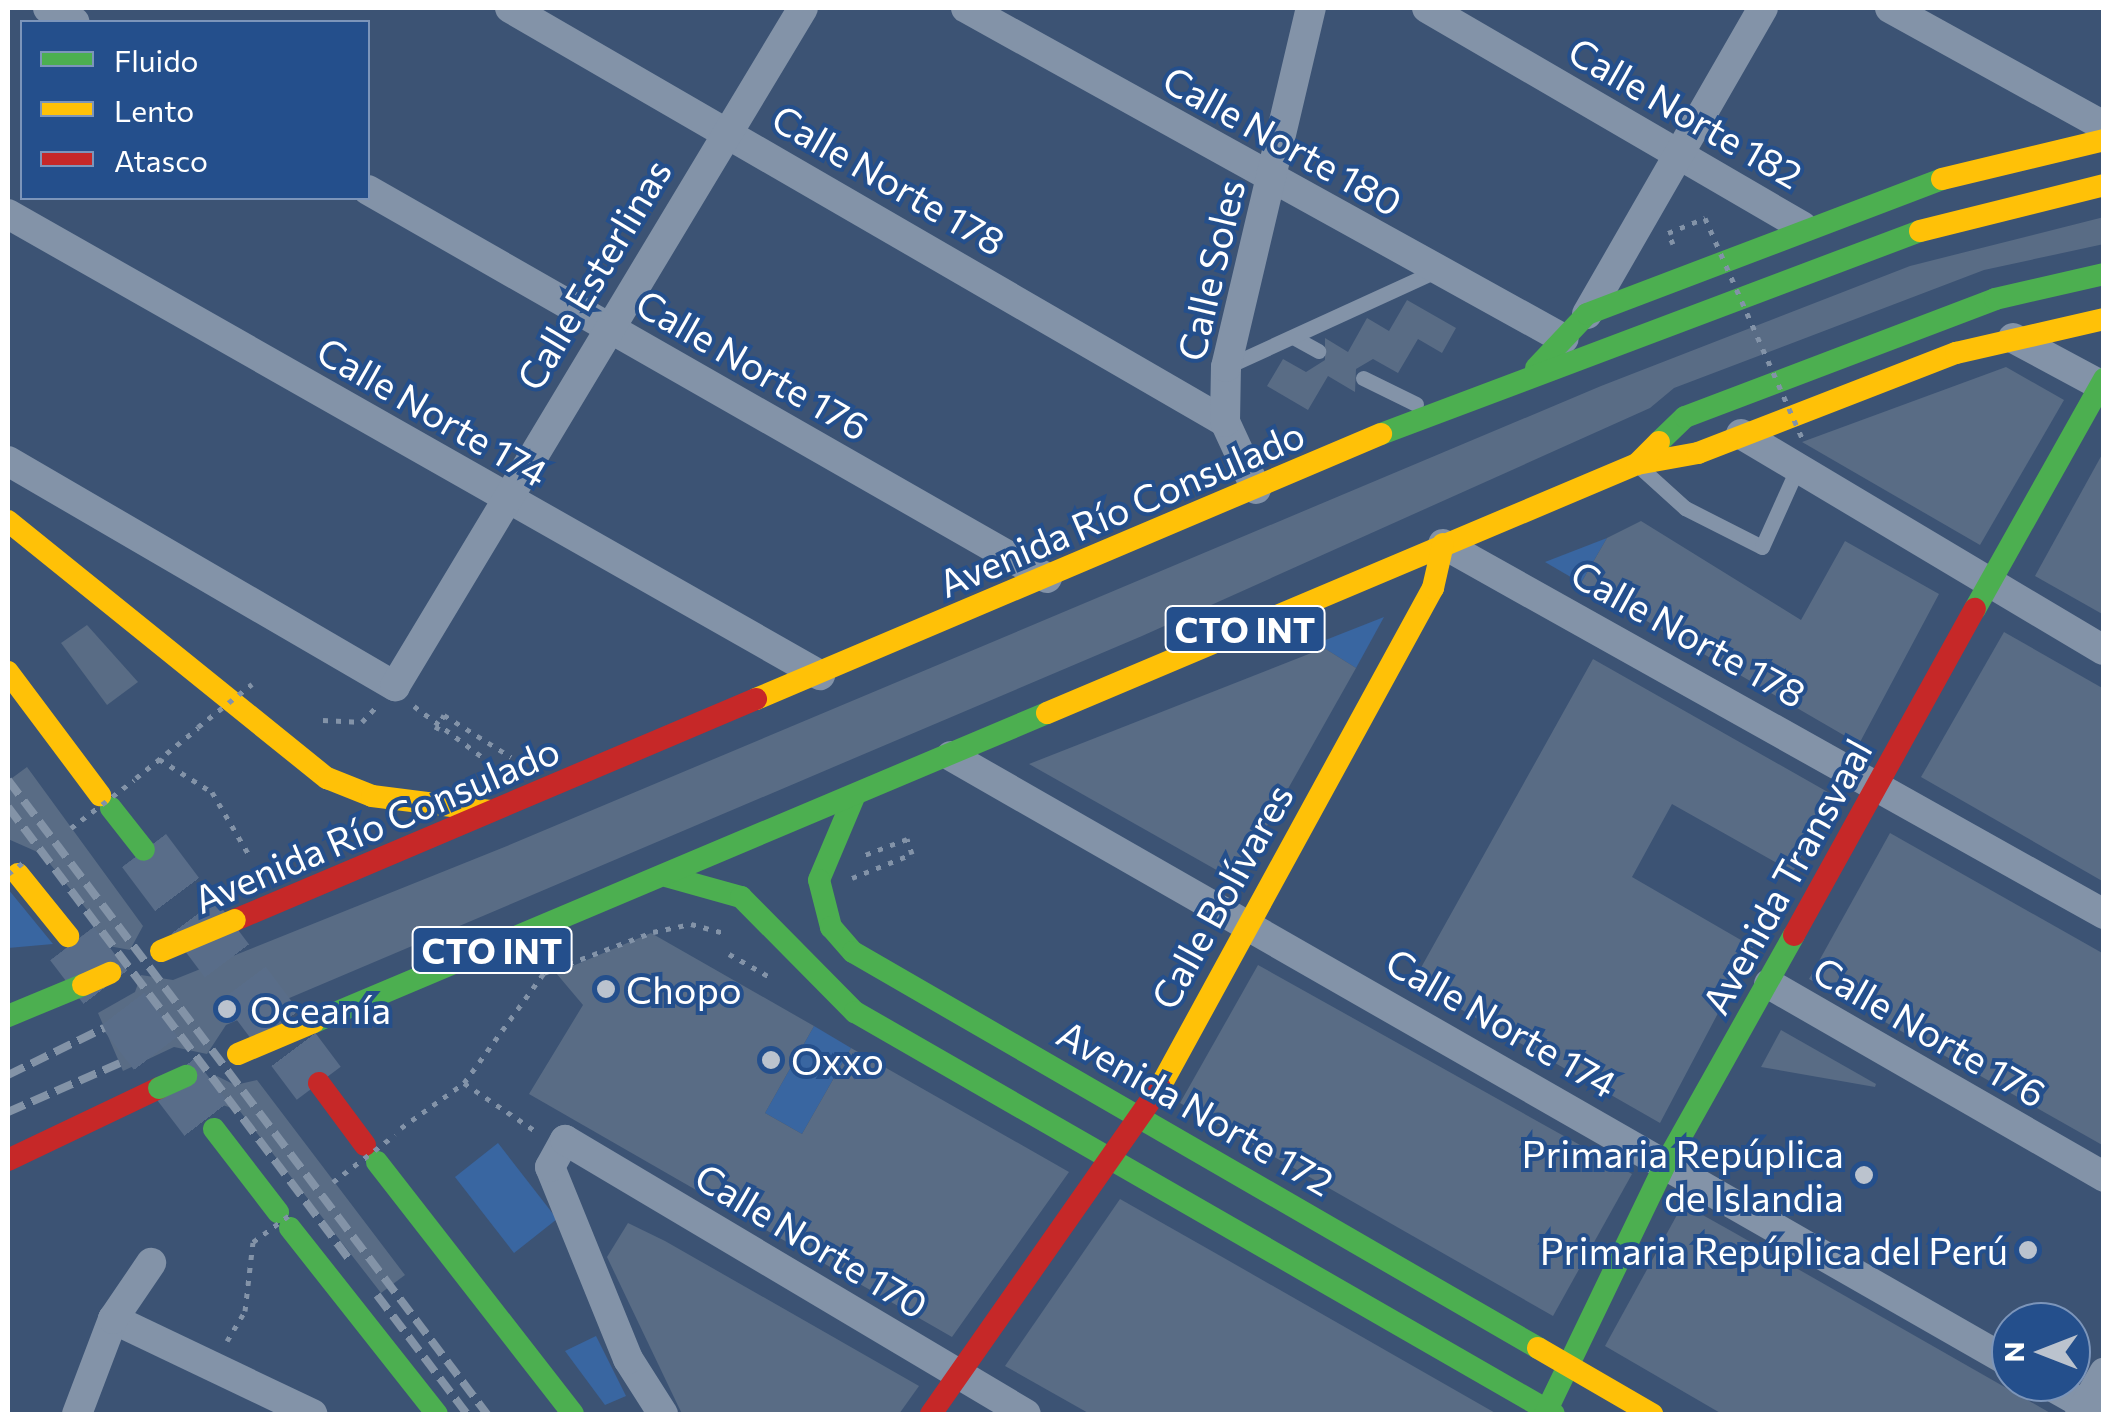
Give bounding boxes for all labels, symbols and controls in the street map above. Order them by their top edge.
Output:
legend [20,20,370,200]
street label: Calle Norte 182 [1561,27,1811,197]
text: Fluido [114,41,199,78]
street label: Calle Norte 180 [1156,56,1410,224]
text: Lento [114,91,194,128]
street label: Calle Norte 178 [765,94,1013,264]
text: Atasco [114,141,208,178]
street label: Calle Esterlinas [506,150,680,398]
street label: Calle Soles [1167,175,1253,365]
street label: Calle Norte 176 [629,279,877,449]
street label: Calle Norte 174 [310,327,556,495]
street label: Avenida Río Consulado [931,410,1311,606]
street label: Calle Norte 178 [1564,550,1814,716]
road number: CTO INT [1162,599,1328,659]
street label: Avenida Río Consulado [186,726,566,922]
street label: Avenida Transvaal [1692,731,1880,1021]
street label: Calle Bolívares [1140,776,1302,1016]
road number: CTO INT [410,920,574,980]
street label: Calle Norte 174 [1379,938,1625,1106]
street label: Calle Norte 176 [1806,946,2054,1116]
place label: Chopo [626,966,742,1012]
marker: Chopo [595,978,617,1000]
place label: Oceanía [250,986,391,1032]
marker: Oceanía [214,996,240,1022]
street label: Avenida Norte 172 [1050,1010,1342,1204]
place label: Oxxo [791,1037,884,1083]
marker: Oxxo [760,1049,782,1071]
place label: Primaria Repúplica de Islandia [1522,1130,1844,1220]
street label: Calle Norte 170 [688,1153,936,1327]
marker: Primaria Repúplica de Islandia [1853,1164,1875,1186]
place label: Primaria Repúplica del Perú [1540,1227,2008,1273]
marker: Primaria Repúplica del Perú [2017,1239,2039,1261]
north arrow [1991,1302,2091,1402]
text: N [1996,1342,2030,1363]

